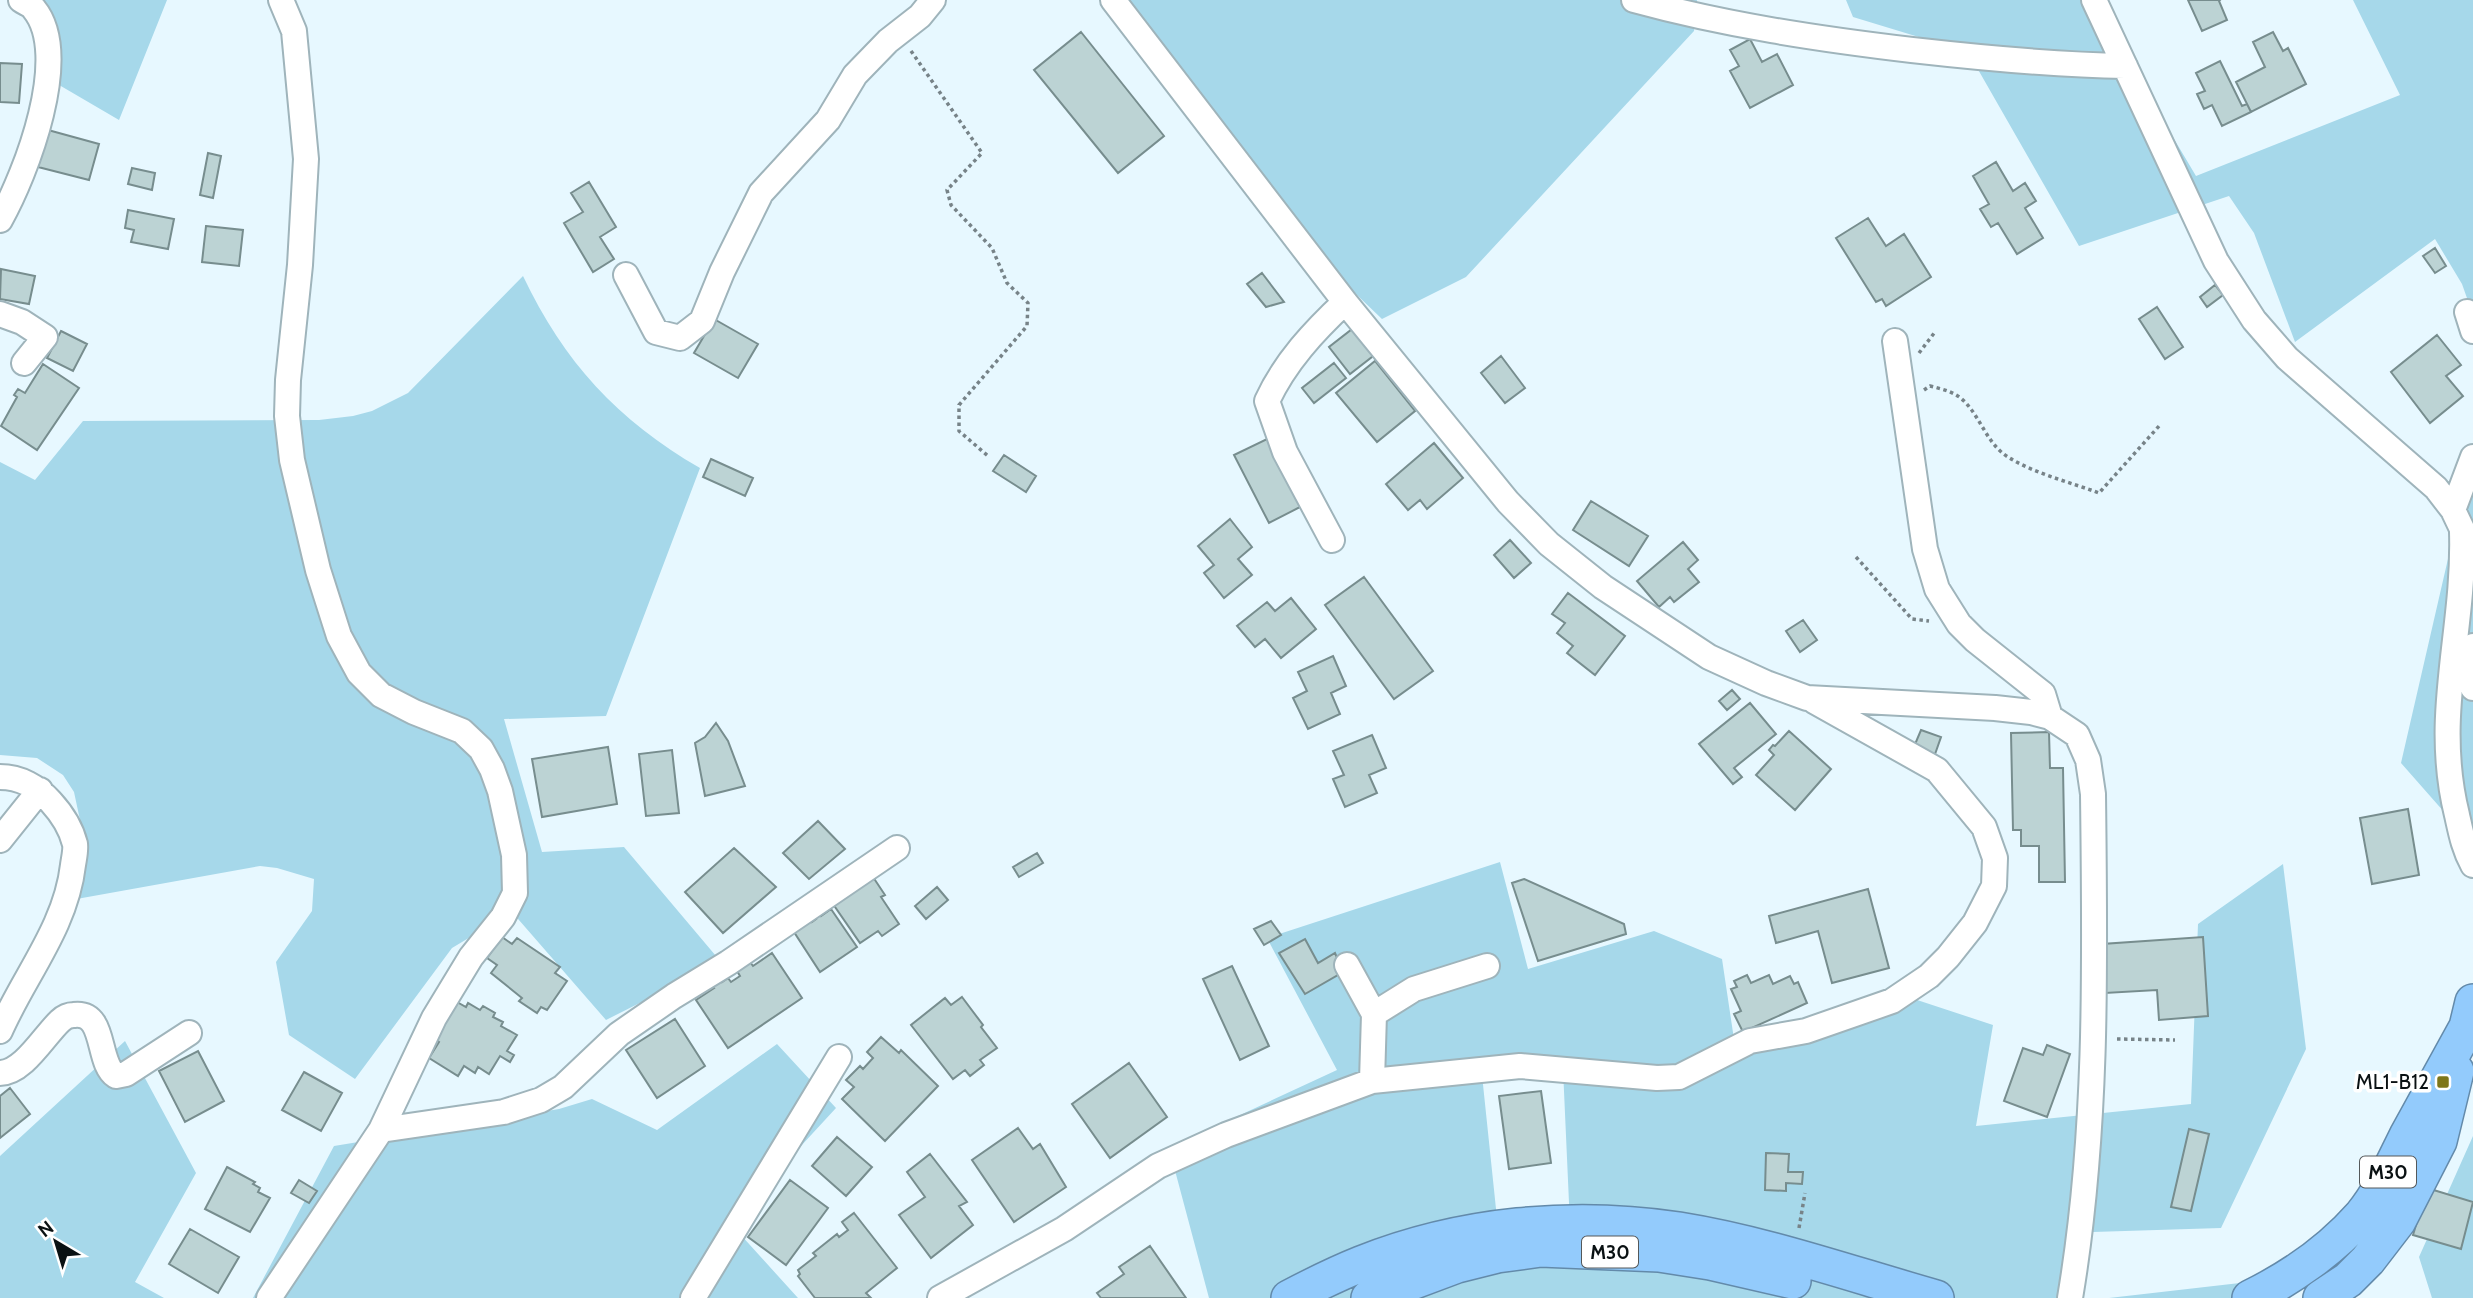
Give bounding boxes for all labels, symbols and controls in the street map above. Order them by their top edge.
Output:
place label: ML1-B12 [2356,1069,2429,1094]
marker: ML1-B12 [2435,1074,2451,1090]
road number: M30 [2360,1156,2416,1188]
north arrow [21,1207,91,1277]
text: N [33,1216,58,1242]
road number: M30 [1582,1236,1638,1268]

